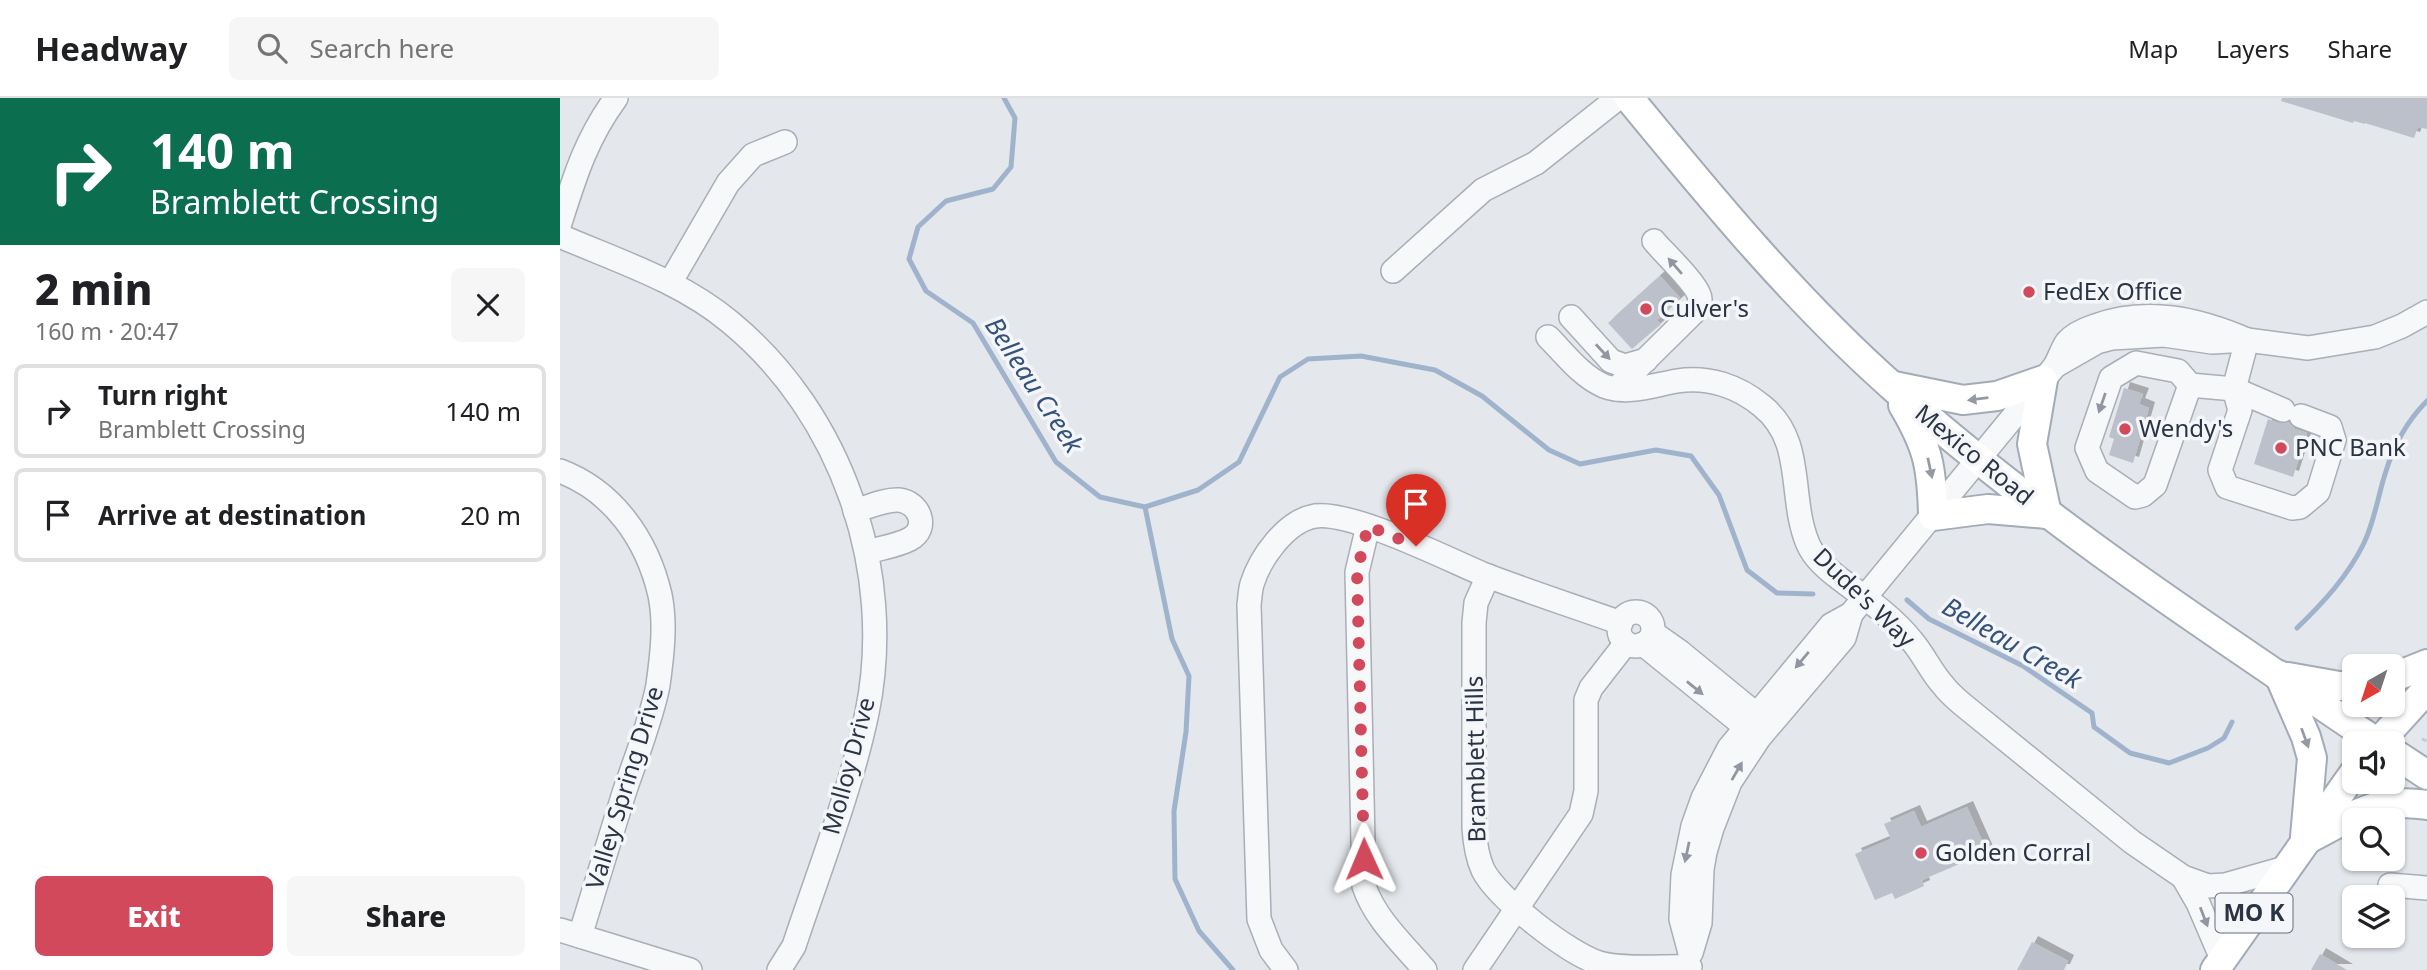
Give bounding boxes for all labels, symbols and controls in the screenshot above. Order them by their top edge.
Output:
search box [229,17,719,80]
text: Headway [35,26,187,71]
icon: search [253,29,291,67]
text: Search here [309,30,454,66]
text: Map [2128,32,2178,65]
text: Layers [2216,32,2290,65]
text: Share [2328,32,2392,65]
text: 140 m [150,117,295,183]
icon: right [35,126,126,217]
text: Bramblett Crossing [150,180,439,223]
one-way arrow [1668,258,1684,275]
text: 2 min [35,260,152,317]
button: close [451,268,525,342]
place label: FedEx Office [2043,274,2183,307]
marker: FedEx Office [2021,284,2037,300]
place label: Culver's [1660,291,1749,324]
marker: Culver's [1638,301,1654,317]
water label: Belleau Creek [977,309,1093,460]
text: 160 m · 20:47 [35,315,179,347]
one-way arrow [1595,343,1611,360]
text: Turn right [98,377,228,413]
icon: right [39,392,77,430]
text: 140 m [445,393,521,429]
one-way arrow [1966,393,1988,404]
one-way arrow [2096,393,2107,414]
street label: Mexico Road [1909,396,2041,512]
place label: Wendy's [2139,411,2233,444]
text: Bramblett Crossing [98,413,306,445]
marker: Wendy's [2117,421,2133,437]
place label: PNC Bank [2295,430,2406,463]
marker: PNC Bank [2273,440,2289,456]
one-way arrow [1924,457,1935,479]
pin [1386,474,1446,546]
icon: arrive [1397,485,1435,523]
icon: arrive [39,496,77,534]
text: Arrive at destination [98,497,367,533]
text: 20 m [460,497,521,533]
street label: Dude's Way [1807,540,1924,655]
water label: Belleau Creek [1936,588,2090,697]
one-way arrow [1795,651,1810,668]
north arrow [2342,654,2404,718]
map controls [2342,654,2405,948]
street label: Bramblett Hills [1457,675,1492,843]
one-way arrow [1686,681,1704,696]
street label: Valley Spring Drive [577,682,670,893]
street label: Molloy Drive [813,693,882,838]
one-way arrow [2300,727,2311,748]
button: sound [2342,731,2405,794]
one-way arrow [1731,761,1743,781]
button: search [2342,808,2405,871]
position arrow [1327,822,1401,896]
place label: Golden Corral [1935,835,2091,868]
one-way arrow [1681,841,1692,863]
marker: Golden Corral [1913,845,1929,861]
button: Exit [35,876,273,956]
button: Share [287,876,525,956]
button: layers [2342,885,2405,948]
road number: MO K [2216,894,2292,932]
one-way arrow [2198,907,2209,928]

